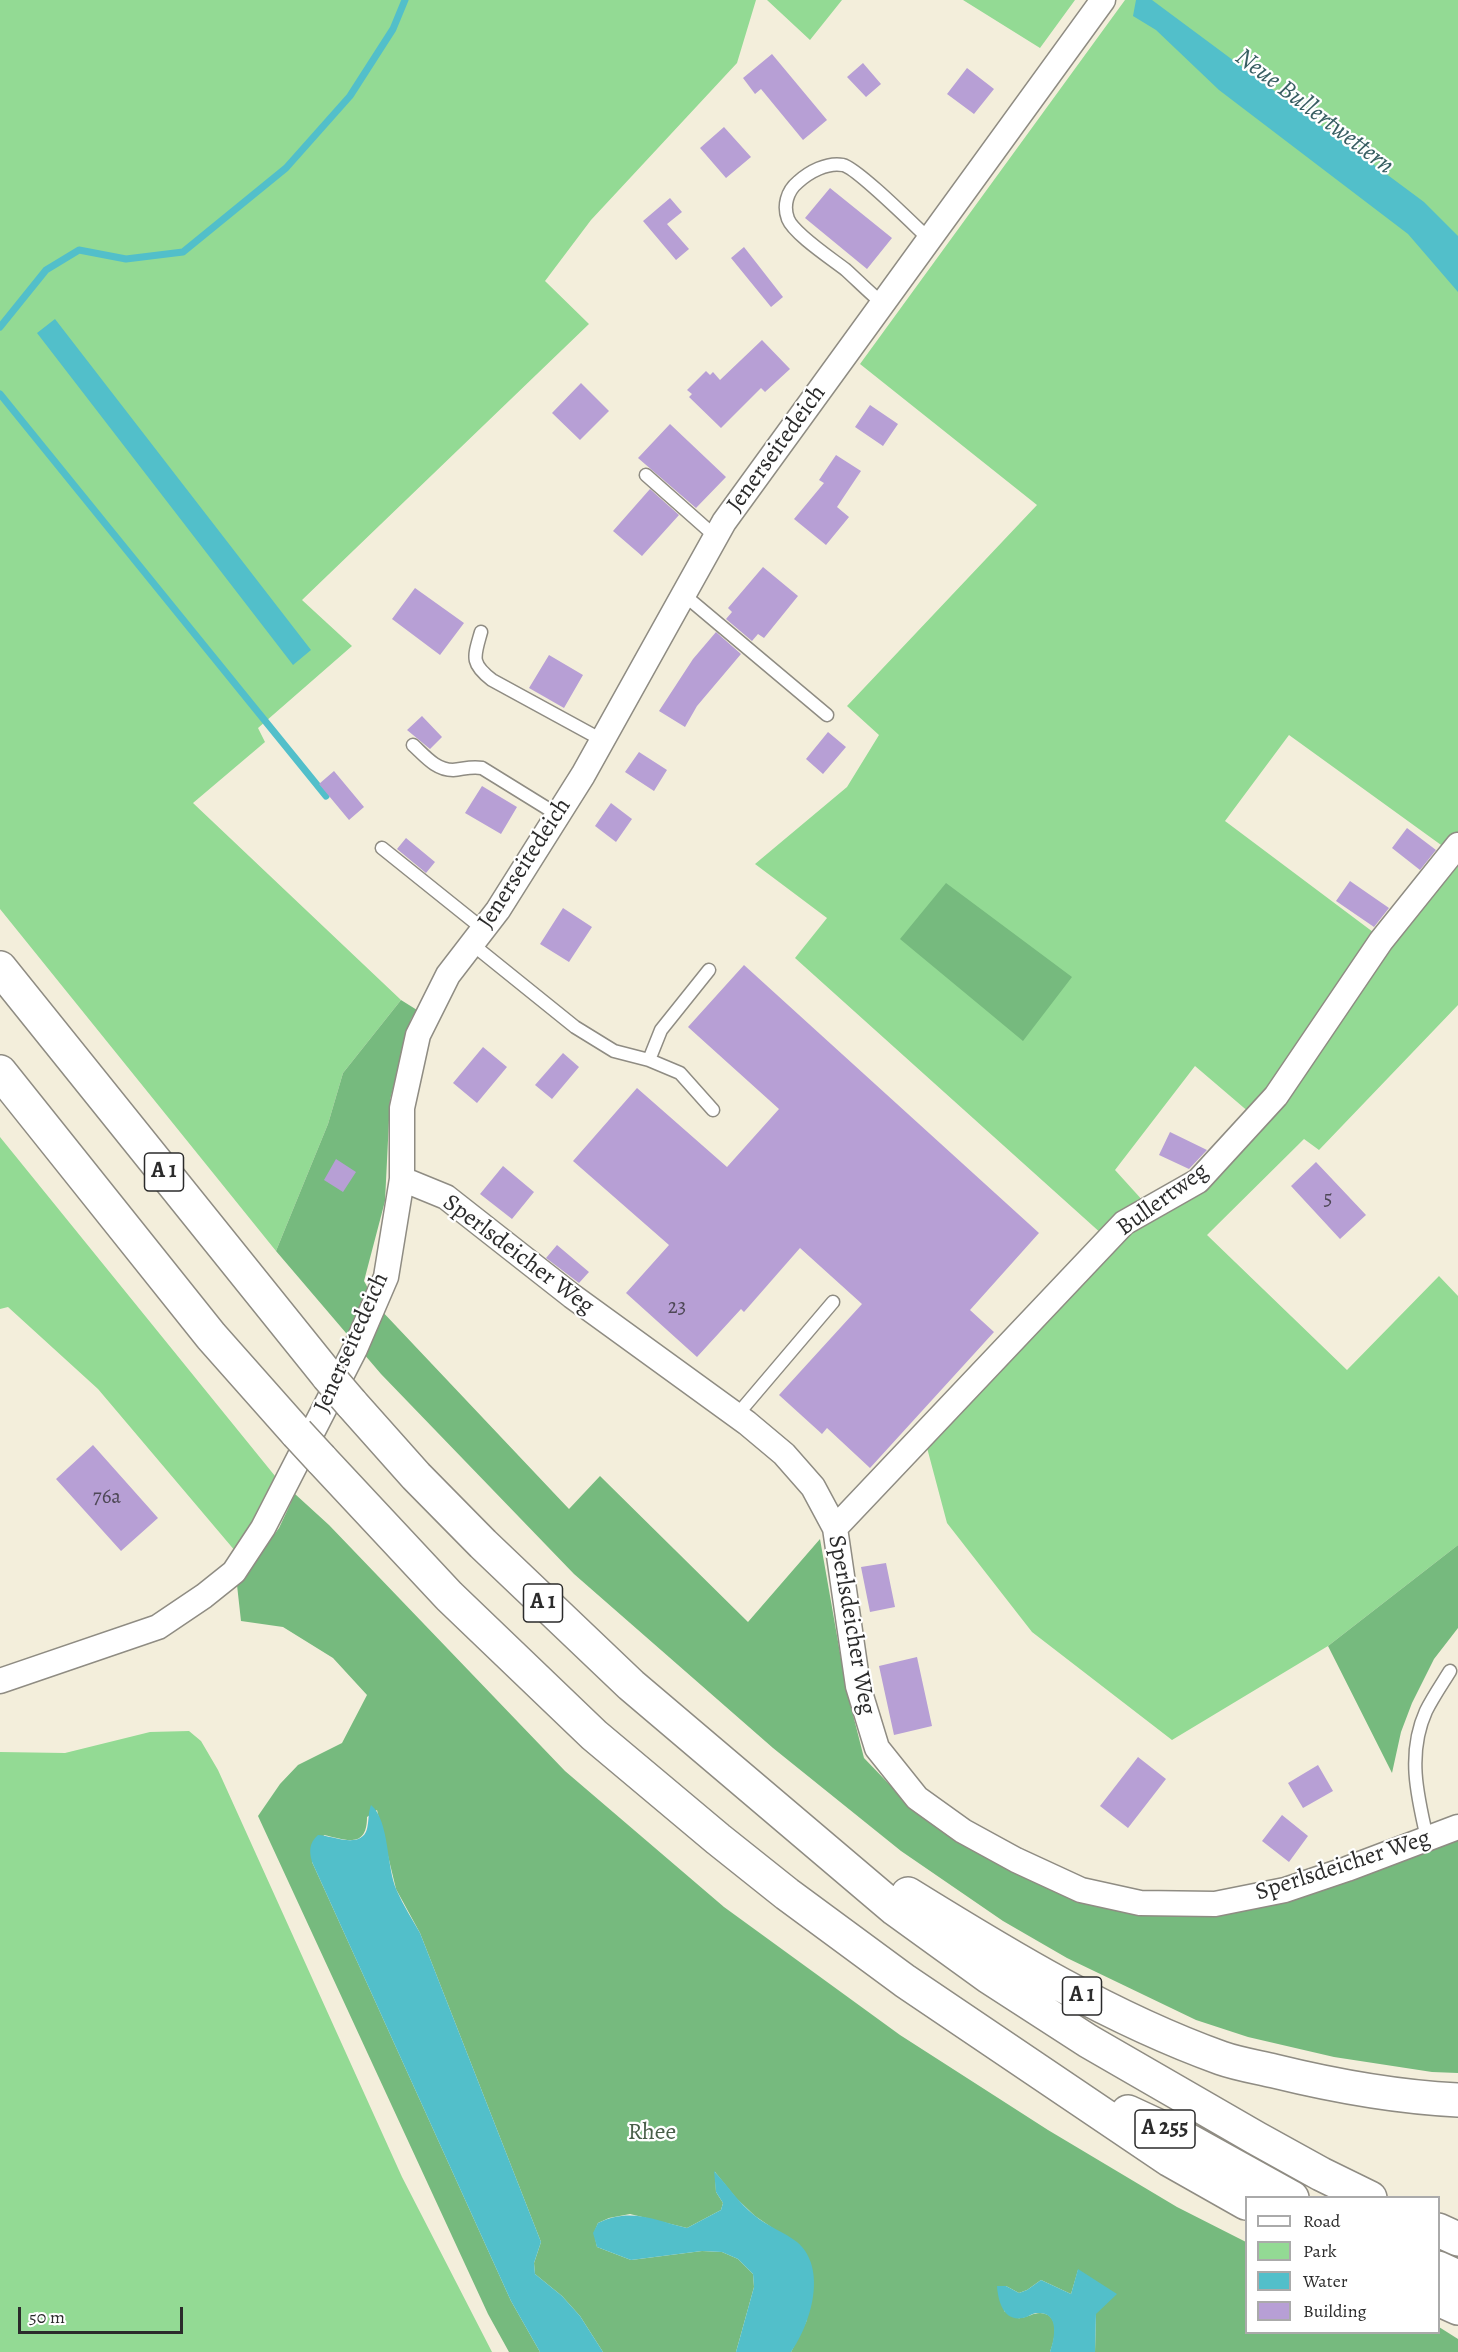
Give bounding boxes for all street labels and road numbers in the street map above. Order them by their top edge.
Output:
street label: Jenerseitedeich [721,380,833,518]
street label: Jenerseitedeich [472,793,578,935]
road number: A 1 [144,1153,184,1191]
street label: Bullertweg [1112,1157,1214,1243]
street label: Sperlsdeicher Weg [437,1189,599,1321]
street label: Jenerseitedeich [308,1269,396,1417]
street label: Sperlsdeicher Weg [821,1533,881,1717]
road number: A 1 [524,1584,562,1622]
street label: Sperlsdeicher Weg [1252,1824,1434,1908]
road number: A 1 [1062,1977,1102,2015]
road number: A 255 [1135,2110,1195,2148]

